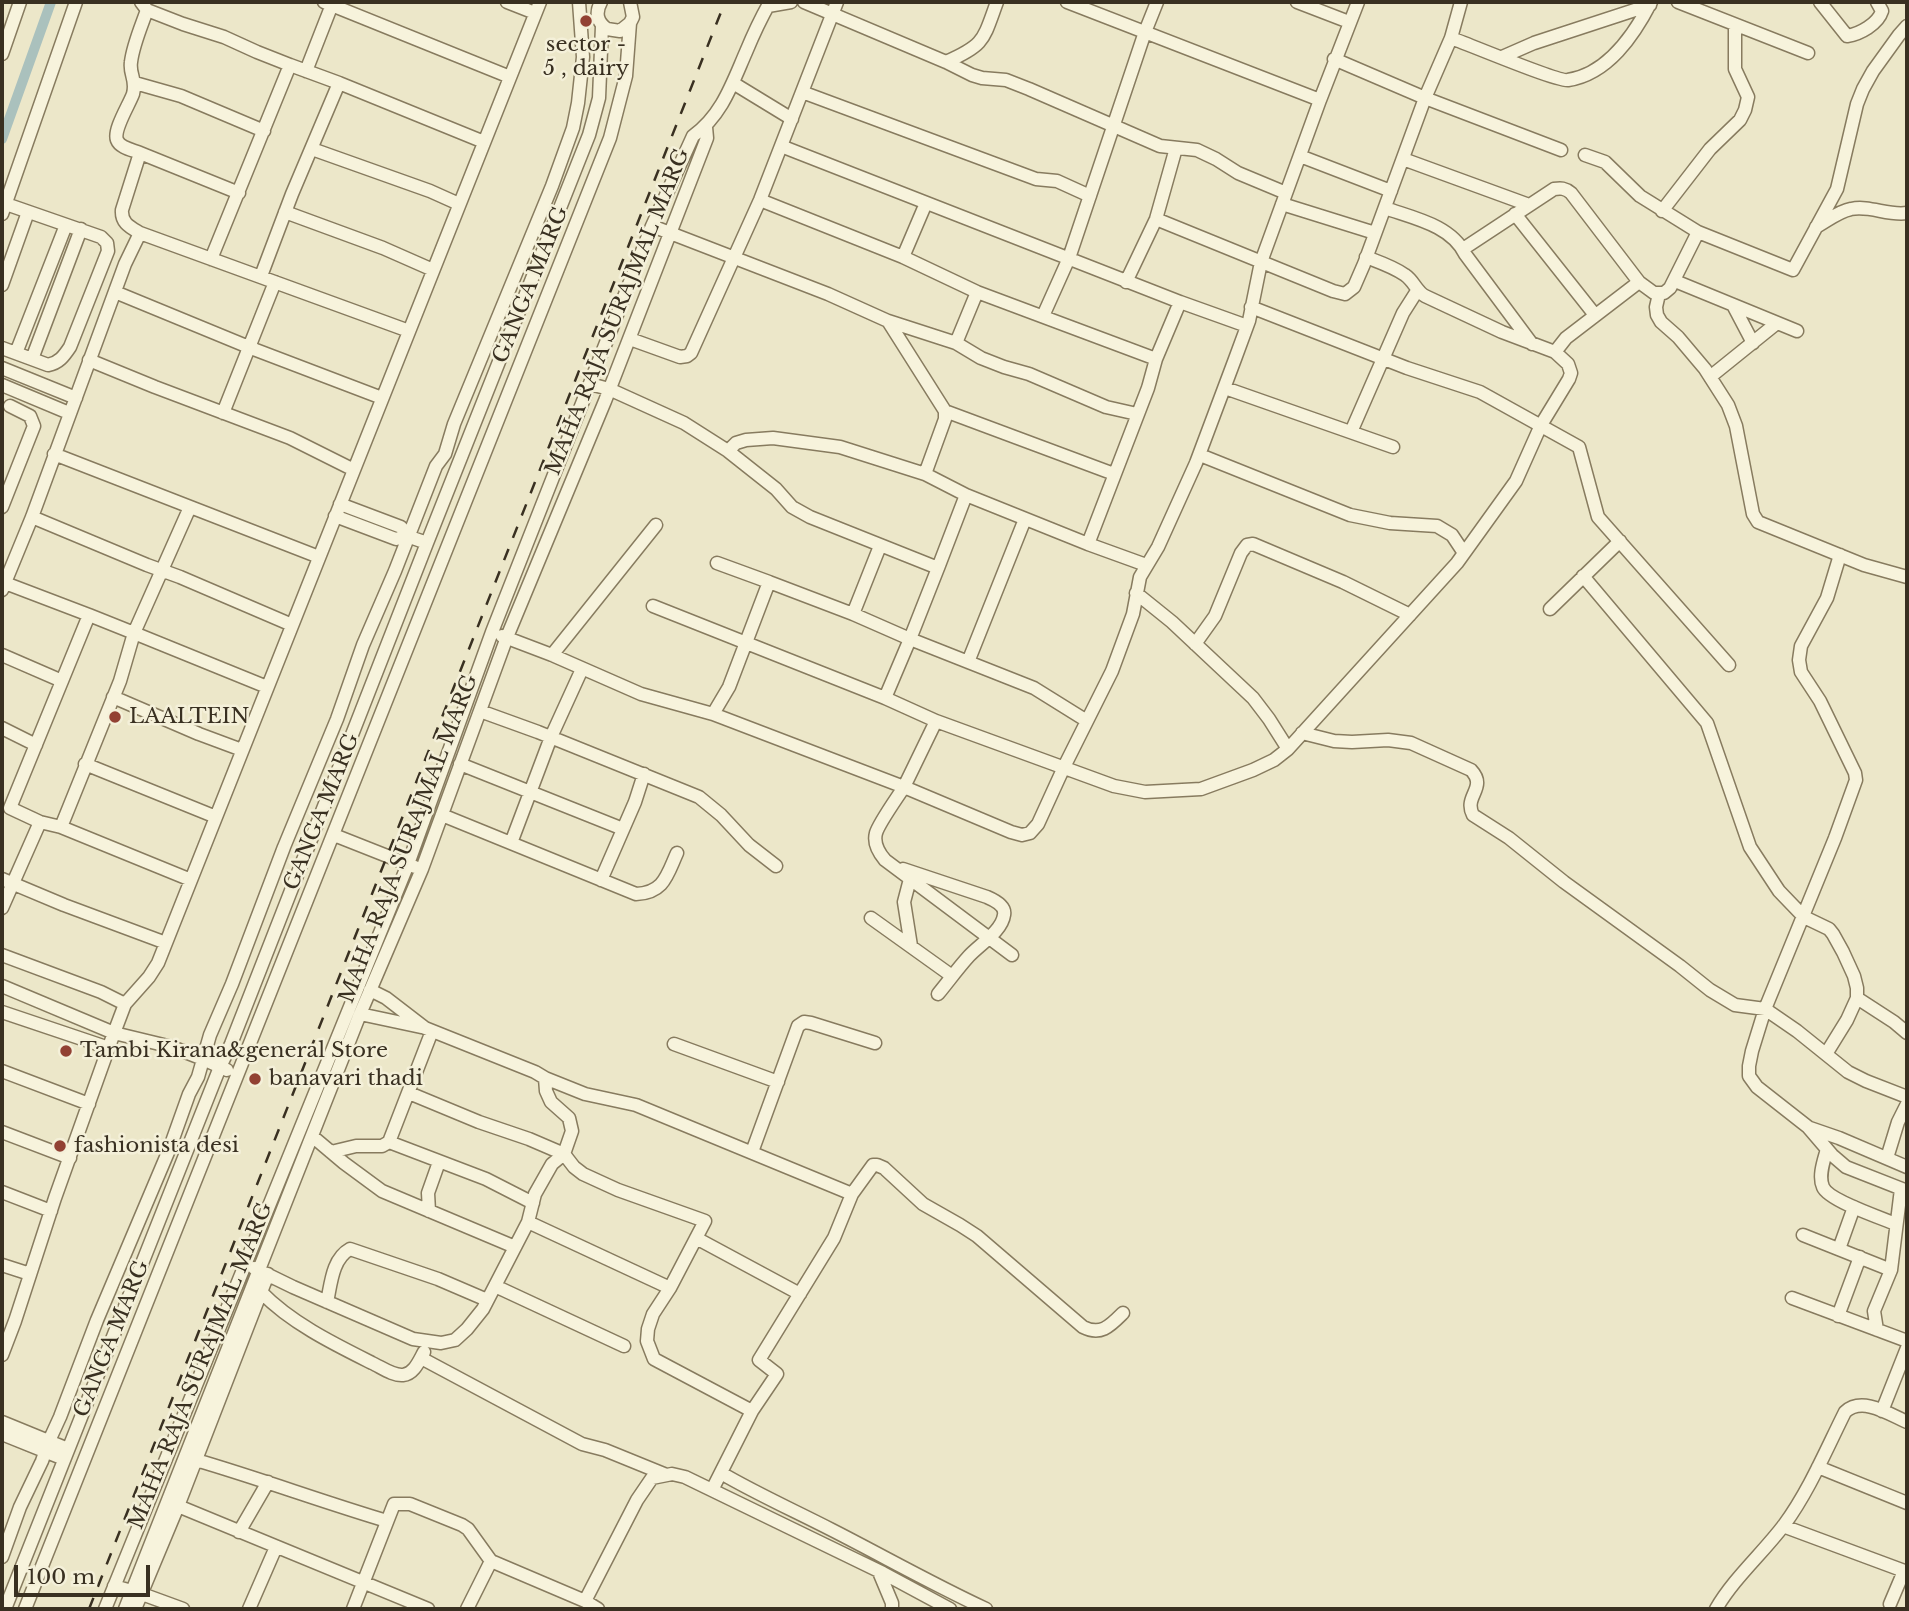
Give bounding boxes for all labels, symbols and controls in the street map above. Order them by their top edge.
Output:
marker: sector - 5 , dairy [578,13,594,29]
place label: sector - 5 , dairy [543,32,629,82]
street label: MAHA RAJA SURAJMAL MARG [541,145,695,479]
street label: GANGA MARG [488,203,574,367]
street label: MAHA RAJA SURAJMAL MARG [334,671,484,1007]
place label: LAALTEIN [129,704,249,730]
marker: LAALTEIN [107,709,123,725]
street label: GANGA MARG [279,730,365,894]
place label: Tambi Kirana&general Store [80,1038,388,1064]
marker: Tambi Kirana&general Store [58,1043,74,1059]
place label: banavari thadi [269,1066,423,1092]
marker: banavari thadi [247,1071,263,1087]
place label: fashionista desi [74,1133,239,1159]
marker: fashionista desi [52,1138,68,1154]
street label: MAHA RAJA SURAJMAL MARG [124,1199,278,1533]
street label: GANGA MARG [69,1257,155,1421]
scale bar [18,1552,154,1596]
text: 100 m [27,1564,95,1590]

